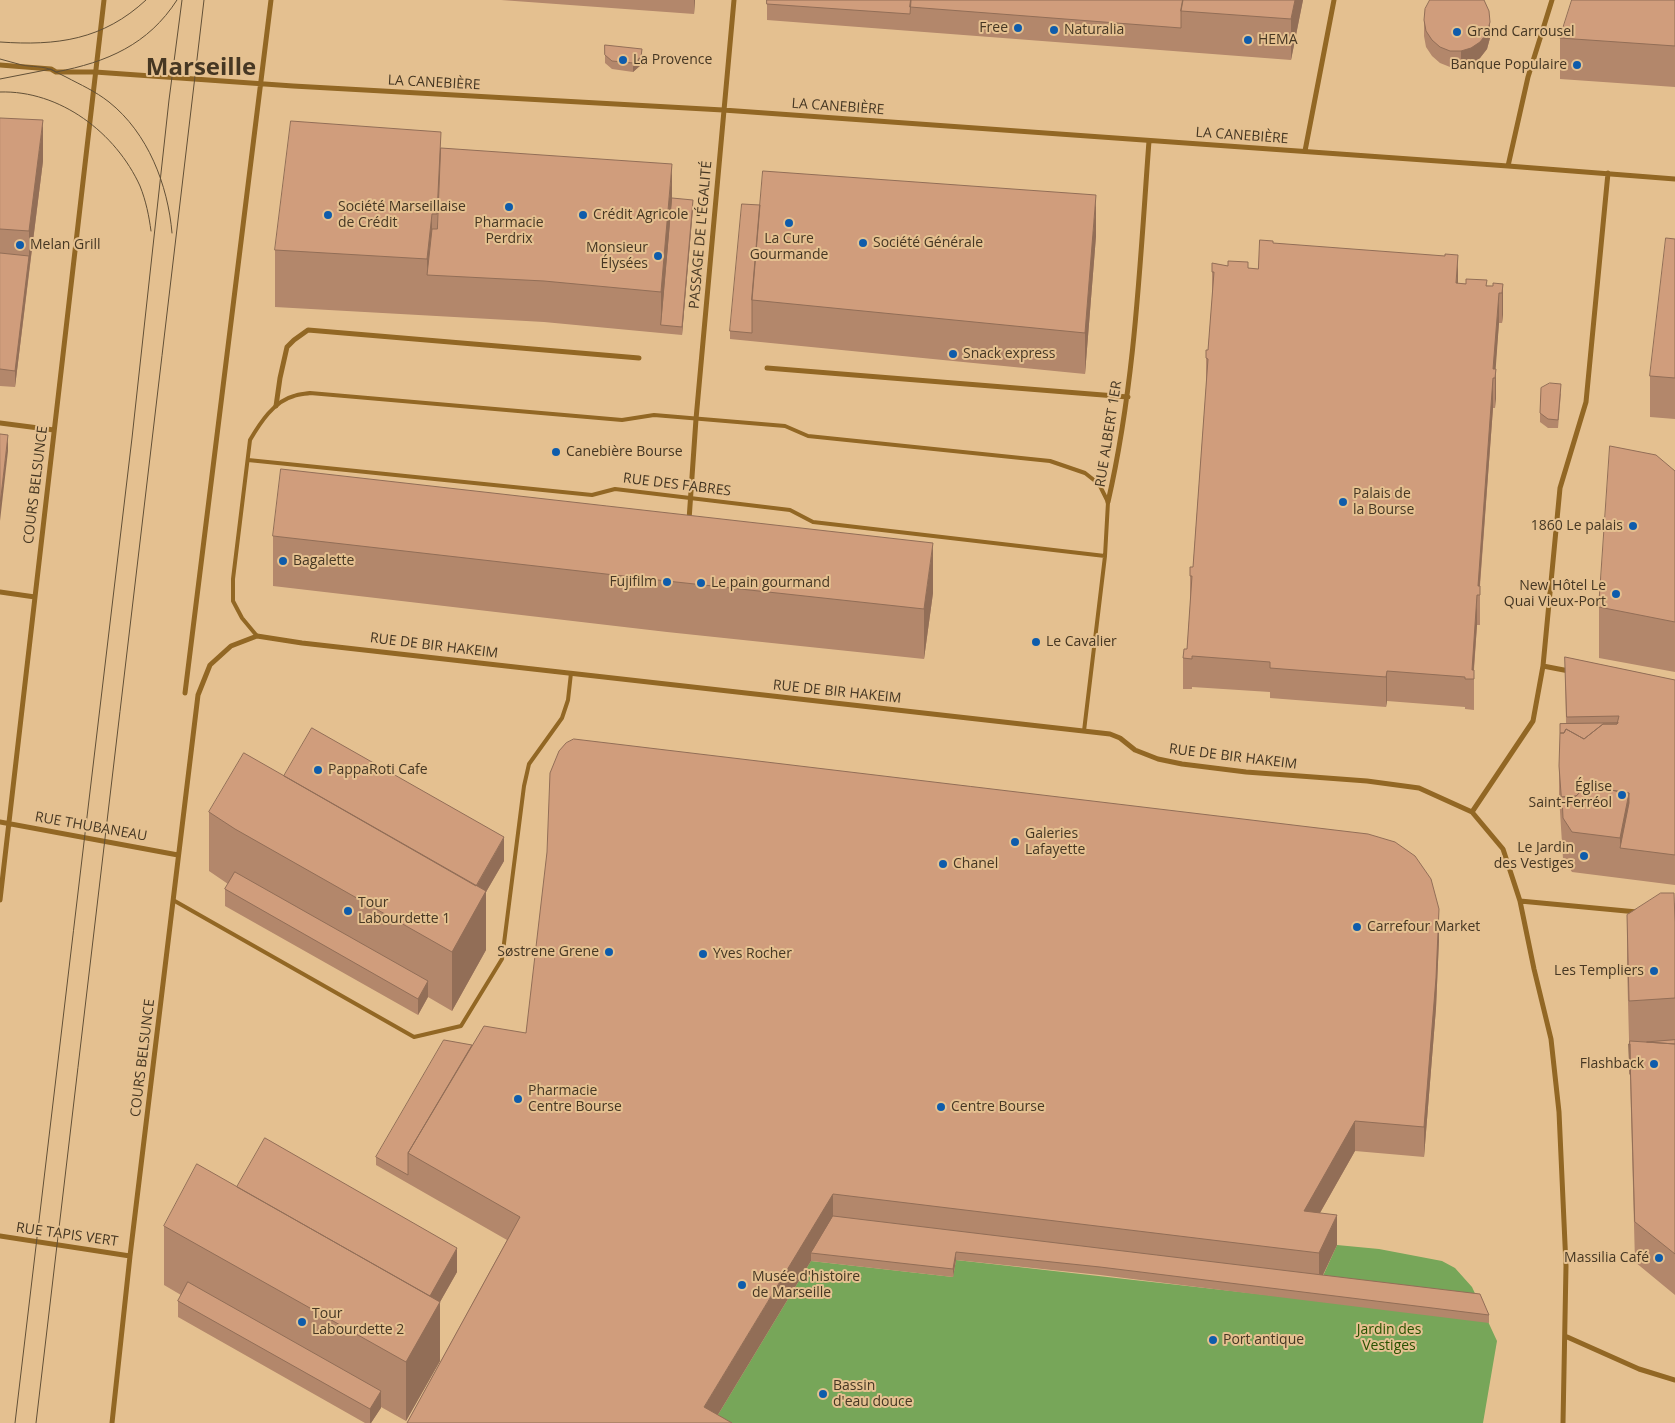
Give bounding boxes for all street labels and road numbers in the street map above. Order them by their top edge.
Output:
street label: LA CANEBIÈRE [387,72,481,94]
street label: LA CANEBIÈRE [791,95,885,119]
street label: LA CANEBIÈRE [1195,124,1289,148]
street label: PASSAGE DE L'ÉGALITÉ [686,160,716,310]
street label: RUE ALBERT 1ER [1092,380,1126,488]
street label: COURS BELSUNCE [20,425,52,545]
street label: RUE DES FABRES [622,470,732,500]
street label: RUE DE BIR HAKEIM [369,630,499,662]
street label: RUE DE BIR HAKEIM [772,677,902,707]
street label: RUE DE BIR HAKEIM [1168,741,1298,773]
street label: RUE THUBANEAU [34,809,148,845]
street label: COURS BELSUNCE [127,998,159,1118]
street label: RUE TAPIS VERT [15,1220,119,1250]

